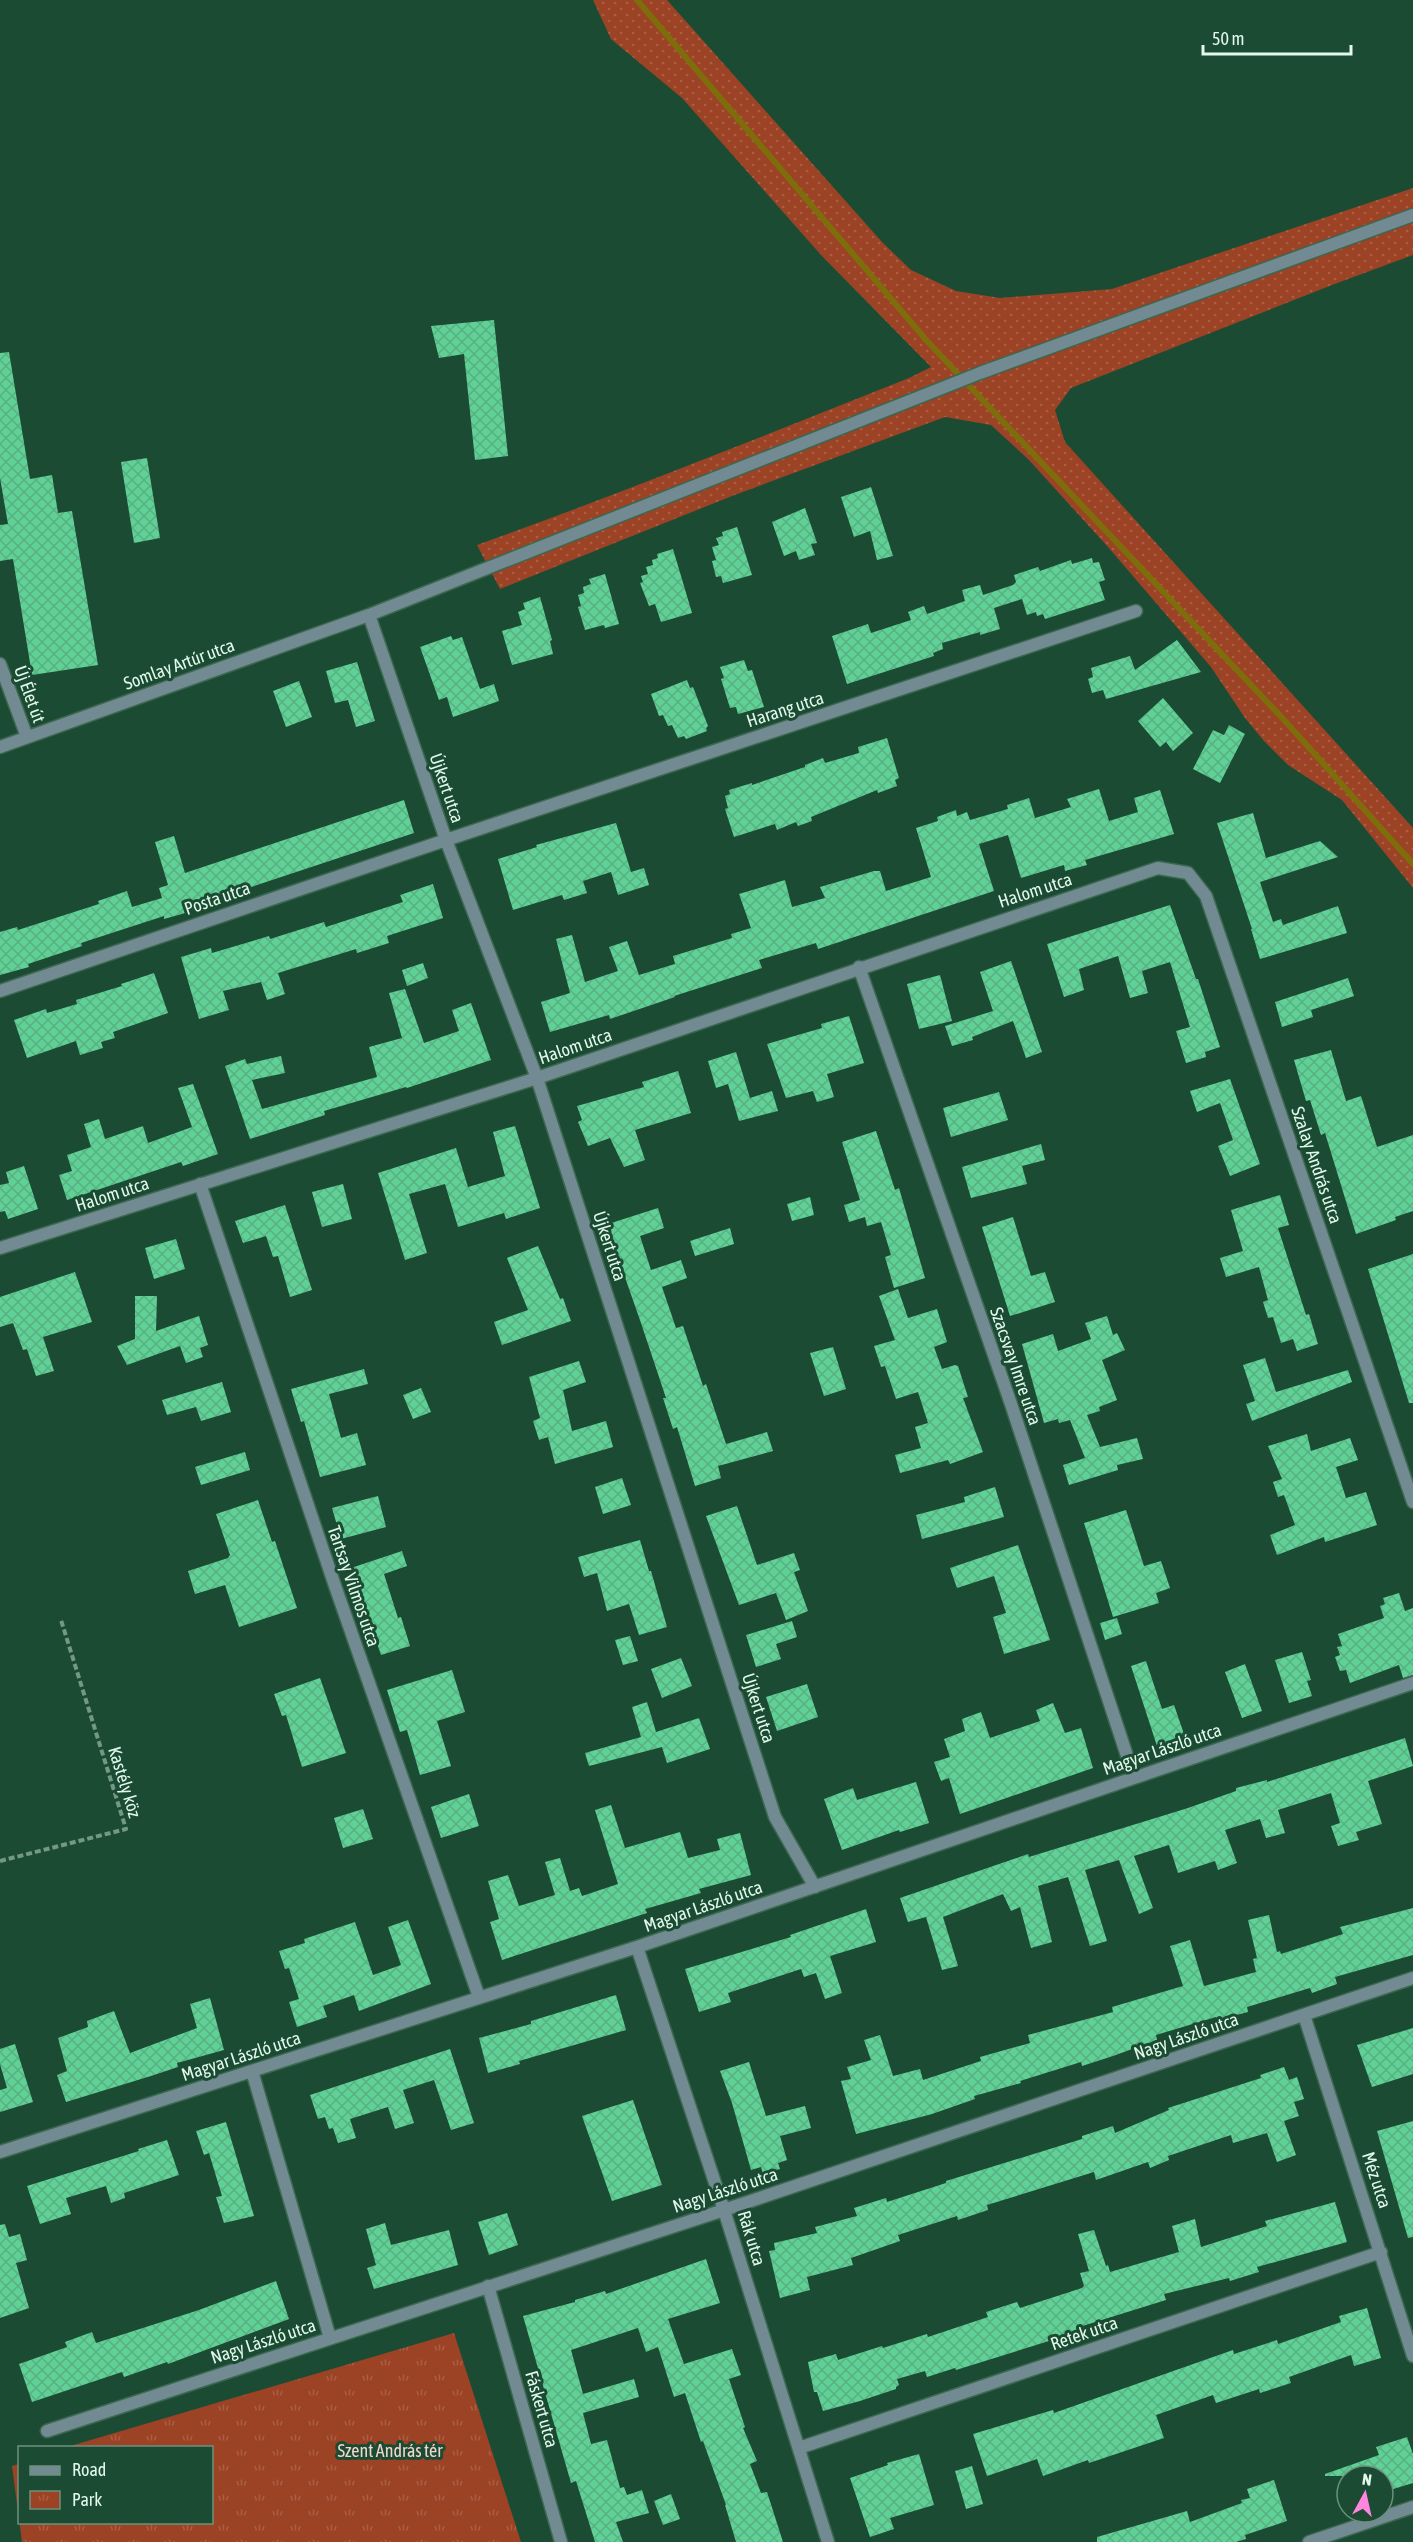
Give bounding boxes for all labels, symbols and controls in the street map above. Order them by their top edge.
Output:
scale bar [1203,18,1352,56]
text: 50 m [1212,28,1244,49]
street label: Somlay Artúr utca [121,634,237,694]
street label: Új Élet út [10,663,50,725]
street label: Harang utca [744,687,826,731]
street label: Újkert utca [425,751,469,825]
street label: Halom utca [996,868,1074,912]
street label: Posta utca [181,877,253,919]
street label: Halom utca [536,1024,614,1068]
street label: Szalay András utca [1287,1104,1347,1226]
street label: Halom utca [73,1172,151,1216]
street label: Újkert utca [589,1209,631,1283]
street label: Szacsvay Imre utca [986,1304,1046,1428]
street label: Tartsay Vilmos utca [323,1523,385,1649]
street label: Újkert utca [738,1671,780,1745]
street label: Magyar László utca [1100,1719,1224,1779]
street label: Kastély köz [104,1744,146,1821]
street label: Magyar László utca [641,1876,765,1936]
street label: Nagy László utca [1131,2008,1241,2064]
street label: Magyar László utca [179,2027,303,2085]
street label: Méz utca [1358,2149,1396,2211]
street label: Nagy László utca [670,2163,780,2217]
street label: Rák utca [734,2208,770,2268]
street label: Retek utca [1048,2312,1120,2354]
street label: Nagy László utca [208,2314,318,2368]
street label: Fáskert utca [521,2368,563,2450]
park label: Szent András tér [337,2440,443,2461]
legend [18,2446,213,2524]
text: Road [72,2459,106,2480]
north arrow [1335,2464,1395,2524]
text: N [1361,2470,1373,2489]
text: Park [72,2489,102,2510]

